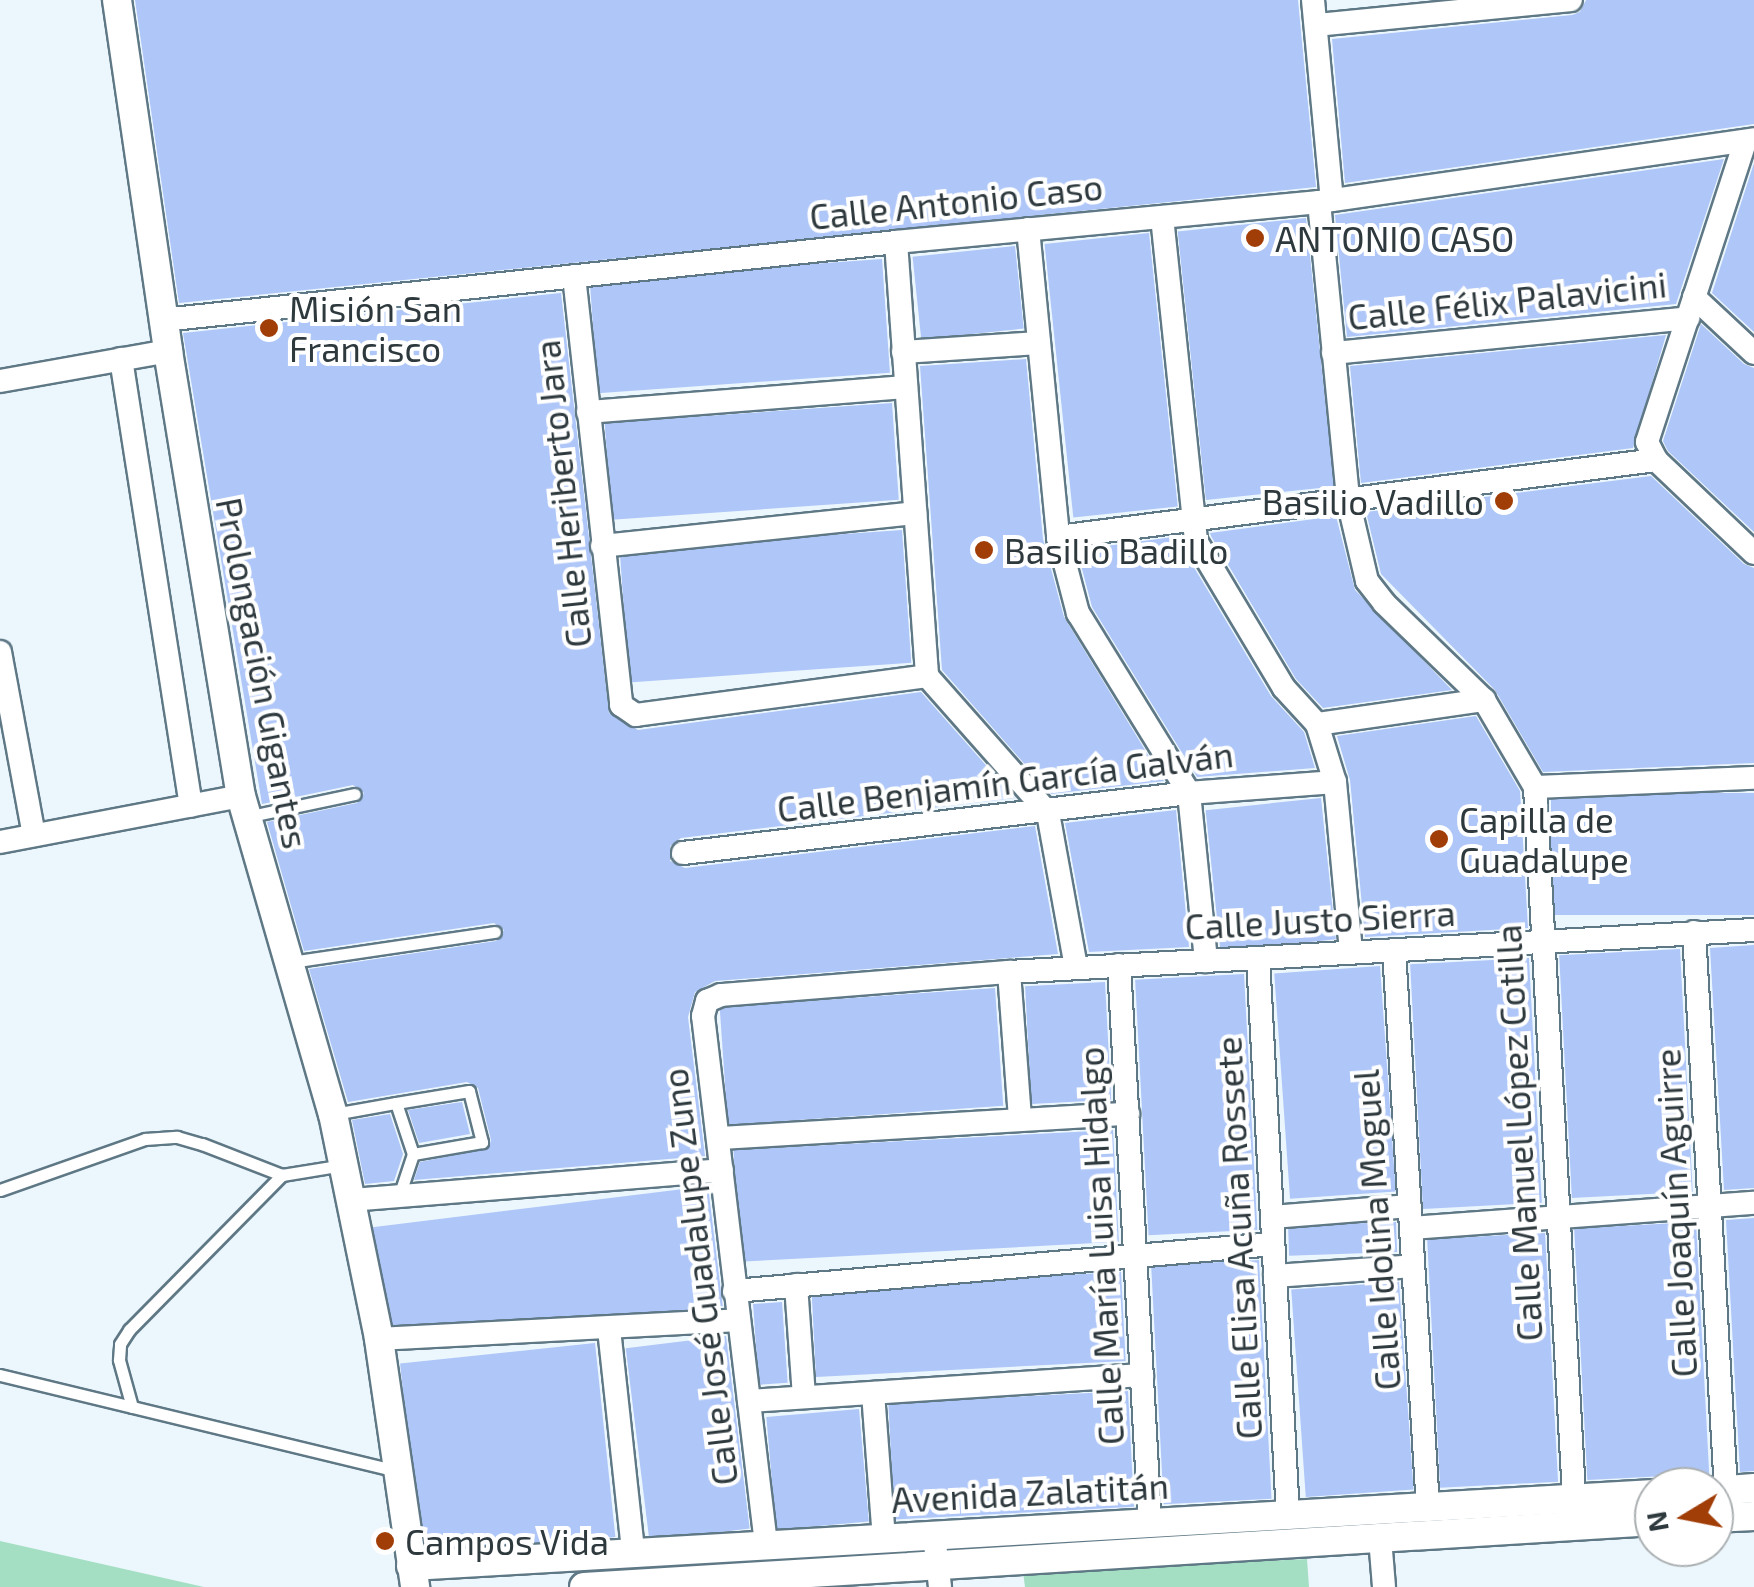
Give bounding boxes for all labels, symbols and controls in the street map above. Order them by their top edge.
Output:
street label: Calle Antonio Caso [807,165,1105,237]
place label: ANTONIO CASO [1275,217,1514,259]
marker: ANTONIO CASO [1244,227,1266,249]
street label: Calle Félix Palavicini [1345,262,1669,338]
place label: Misión San Francisco [289,287,462,369]
marker: Misión San Francisco [258,317,280,339]
street label: Calle Heriberto Jara [525,338,599,650]
place label: Basilio Vadillo [1261,480,1484,522]
marker: Basilio Vadillo [1493,490,1515,512]
street label: Prolongación Gigantes [208,494,318,852]
place label: Basilio Badillo [1004,529,1228,571]
marker: Basilio Badillo [973,539,995,561]
street label: Calle Benjamín García Galván [775,732,1235,830]
place label: Capilla de Guadalupe [1459,798,1629,880]
marker: Capilla de Guadalupe [1428,828,1450,850]
street label: Calle Justo Sierra [1183,891,1457,947]
street label: Calle Manuel López Cotilla [1486,923,1550,1343]
street label: Calle Elisa Acuña Rossete [1206,1035,1270,1441]
street label: Calle María Luisa Hidalgo [1069,1046,1131,1446]
street label: Calle Joaquín Aguirre [1645,1047,1705,1379]
street label: Calle José Guadalupe Zuno [653,1066,745,1488]
street label: Calle Idolina Moguel [1344,1068,1408,1392]
street label: Avenida Zalatitán [890,1464,1170,1520]
north arrow [1634,1467,1734,1567]
text: N [1638,1509,1675,1535]
place label: Campos Vida [405,1520,610,1562]
marker: Campos Vida [374,1530,396,1552]

